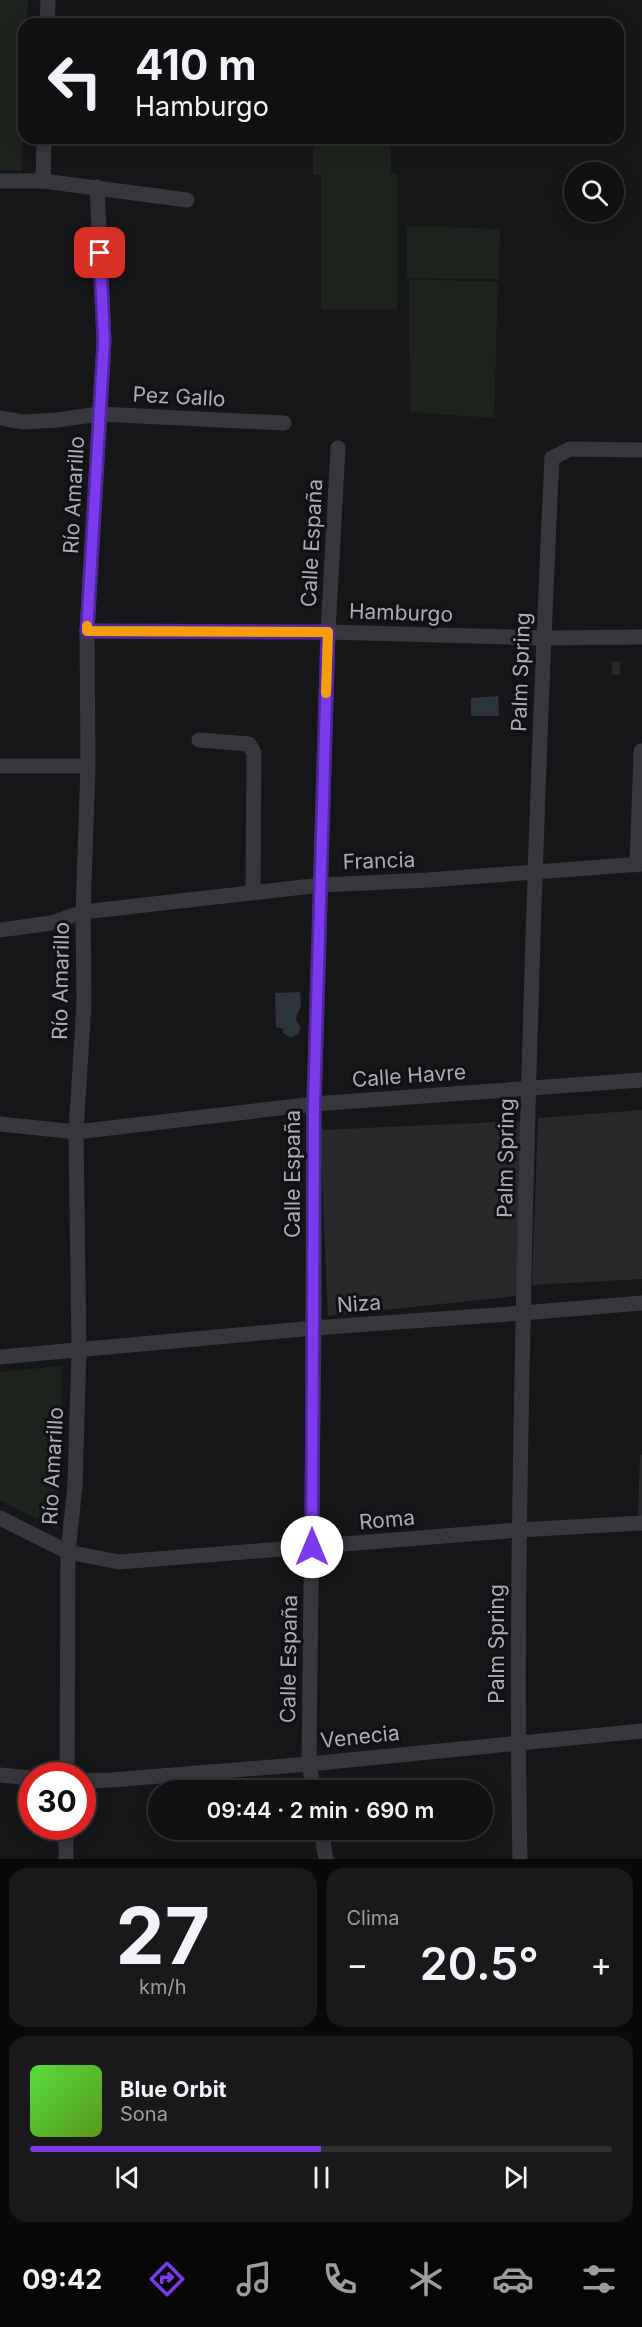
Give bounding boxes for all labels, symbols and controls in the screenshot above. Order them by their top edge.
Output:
text: 410 m [135,39,257,90]
icon: left [36,42,114,120]
text: Hamburgo [135,90,269,123]
map controls [564,162,624,222]
button: search [564,162,624,222]
pin [74,227,125,278]
icon: arrive [83,236,116,269]
street label: Pez Gallo [132,382,226,411]
street label: Río Amarillo [58,435,89,554]
street label: Calle España [296,478,327,608]
street label: Hamburgo [349,598,453,627]
street label: Palm Spring [506,612,535,732]
street label: Francia [342,847,416,874]
street label: Río Amarillo [47,922,74,1040]
street label: Calle Havre [351,1059,467,1092]
street label: Palm Spring [492,1098,519,1218]
street label: Calle España [280,1110,305,1238]
street label: Niza [336,1289,382,1318]
street label: Río Amarillo [37,1406,68,1525]
street label: Roma [358,1505,416,1534]
position arrow [280,1515,344,1579]
street label: Palm Spring [484,1584,509,1704]
street label: Calle España [275,1595,302,1723]
street label: Venecia [319,1720,401,1753]
speed limit sign: 30 [18,1762,96,1840]
text: 09:44 · 2 min · 690 m [207,1797,434,1823]
text: 27 [116,1888,210,1983]
text: Clima [347,1906,400,1930]
text: 20.5° [420,1936,539,1991]
text: − [347,1944,368,1984]
text: + [590,1944,612,1984]
text: km/h [139,1975,187,1999]
text: Blue Orbit [120,2076,227,2102]
text: Sona [120,2102,168,2126]
icon: previous [111,2161,144,2194]
icon: pause [305,2161,338,2194]
icon: next [499,2161,532,2194]
icon: directions [146,2258,188,2300]
icon: music [233,2258,275,2300]
icon: phone [319,2258,361,2300]
icon: climate [405,2258,447,2300]
icon: car [492,2258,534,2300]
icon: filters [578,2258,620,2300]
text: 09:42 [22,2263,102,2296]

